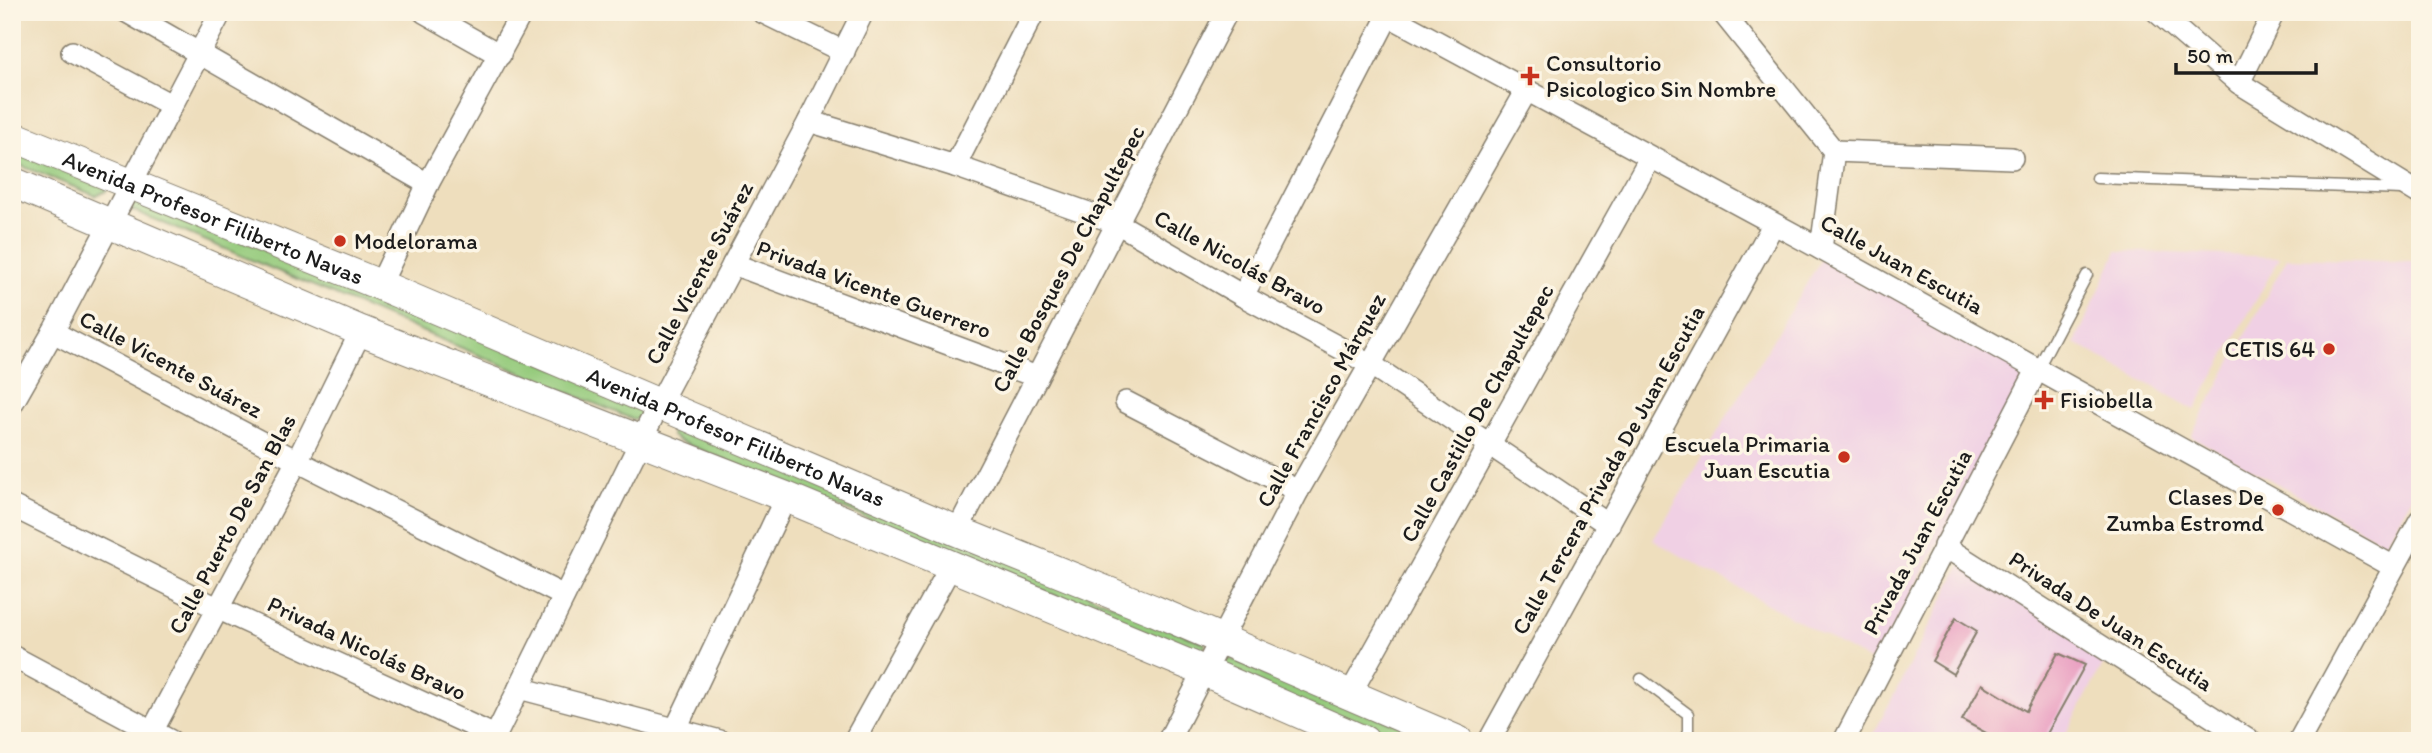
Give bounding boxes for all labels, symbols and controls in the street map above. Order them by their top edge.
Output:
scale bar [2176,32,2316,76]
text: 50 m [2187,43,2234,68]
place label: Consultorio Psicologico Sin Nombre [1546,49,1776,103]
marker: Consultorio Psicologico Sin Nombre [1520,66,1540,86]
street label: Calle Bosques De Chapultepec [986,121,1150,397]
street label: Avenida Profesor Filiberto Navas [59,144,367,291]
street label: Calle Vicente Suárez [639,176,759,369]
street label: Calle Nicolás Bravo [1149,203,1331,321]
street label: Calle Juan Escutia [1816,208,1988,320]
place label: Modelorama [354,227,477,255]
marker: Modelorama [332,233,348,249]
street label: Privada Vicente Guerrero [753,234,995,344]
street label: Calle Castillo De Chapultepec [1394,279,1560,547]
street label: Calle Francisco Márquez [1250,288,1392,512]
street label: Calle Tercera Privada De Juan Escutia [1506,301,1710,639]
street label: Calle Vicente Suárez [75,304,268,424]
place label: CETIS 64 [2225,335,2315,363]
marker: CETIS 64 [2321,341,2337,357]
street label: Avenida Profesor Filiberto Navas [583,361,889,513]
place label: Fisiobella [2060,386,2153,414]
marker: Fisiobella [2034,390,2054,410]
street label: Calle Puerto De San Blas [162,409,302,639]
place label: Escuela Primaria Juan Escutia [1664,430,1830,484]
street label: Privada Juan Escutia [1856,445,1978,639]
marker: Escuela Primaria Juan Escutia [1836,449,1852,465]
place label: Clases De Zumba Estromd [2106,483,2264,537]
marker: Clases De Zumba Estromd [2270,502,2286,518]
street label: Privada De Juan Escutia [2004,545,2218,697]
street label: Privada Nicolás Bravo [263,590,471,706]

